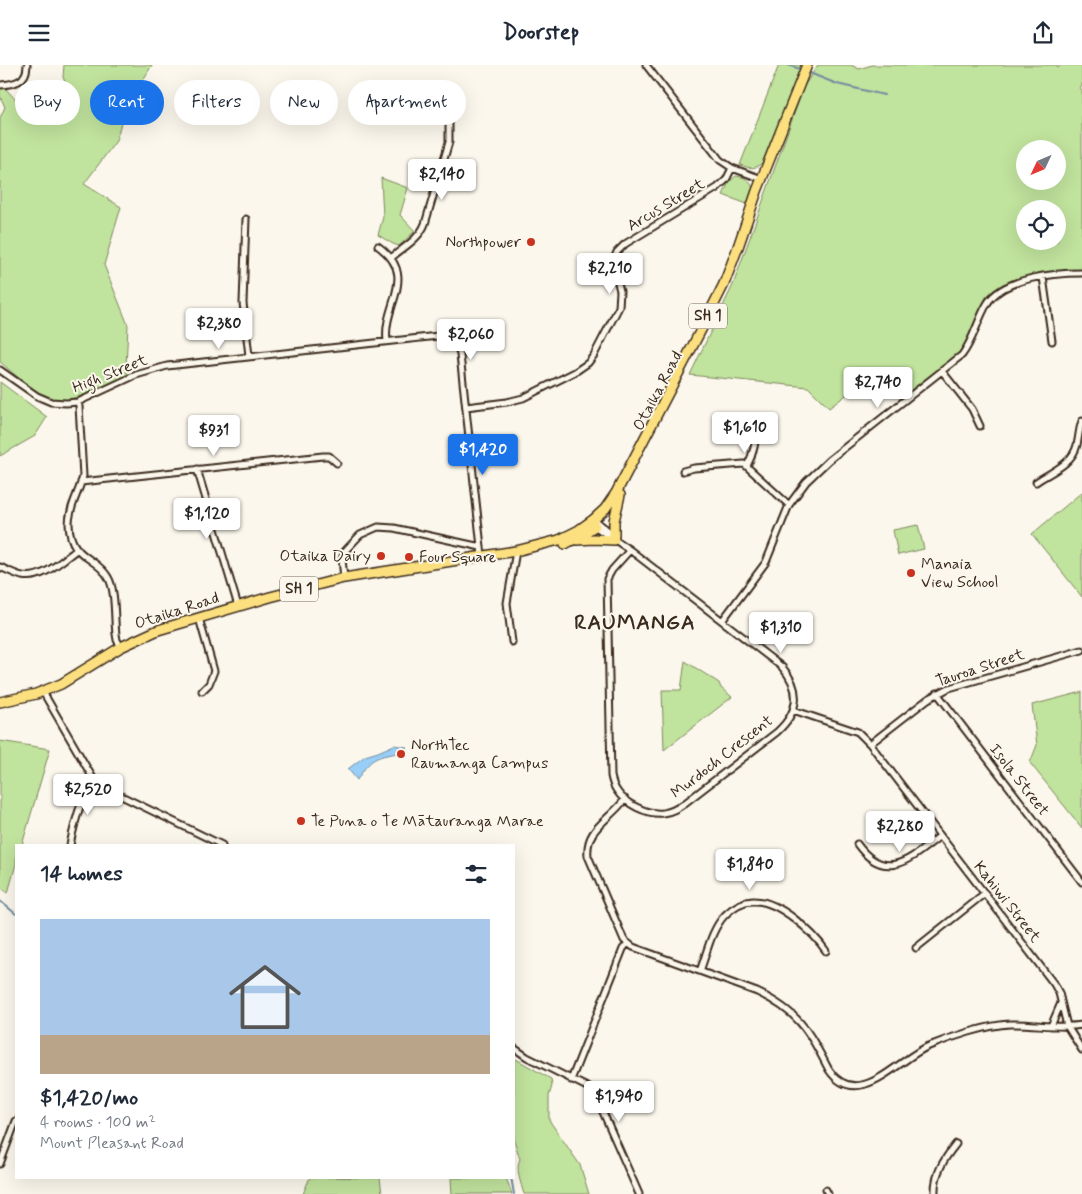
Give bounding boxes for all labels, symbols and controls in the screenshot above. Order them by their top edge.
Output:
icon: menu [25,19,53,47]
text: Doorstep [503,19,579,47]
icon: share [1029,19,1057,47]
chip: Buy [15,80,80,125]
chip: Rent [90,80,164,125]
chip: Filters [174,80,260,125]
chip: New [270,80,338,125]
chip: Apartment [348,80,466,125]
north arrow [1016,140,1066,190]
map controls [1016,140,1066,250]
pin: $2,140 [401,159,483,201]
text: $2,140 [419,164,465,185]
street label: Arcus Street [623,173,709,236]
button: locate [1016,200,1066,250]
place label: Northpower [445,232,522,253]
marker: Northpower [525,236,537,248]
pin: $2,210 [569,253,651,295]
text: $2,210 [588,258,632,279]
road number: SH 1 [689,303,727,329]
pin: $2,380 [178,307,260,350]
text: $2,380 [196,313,242,334]
pin: $2,060 [430,319,512,361]
text: $2,060 [448,324,494,345]
street label: Otaika Road [628,347,688,435]
street label: High Street [69,349,151,399]
pin: $2,740 [837,367,919,409]
text: $2,740 [854,372,902,393]
pin: $1,610 [704,411,786,454]
pin: $931 [184,415,244,457]
text: $1,610 [723,417,767,438]
text: $931 [199,420,229,441]
pin: $1,420 [442,433,524,476]
text: $1,420 [459,439,507,460]
pin: $1,120 [166,497,248,540]
text: $1,120 [184,503,230,524]
place label: Otaika Dairy [280,546,371,567]
place label: Four Square [419,547,497,568]
marker: Otaika Dairy [375,550,387,562]
marker: Four Square [403,551,415,563]
place label: Manaia View School [921,554,999,593]
marker: Manaia View School [905,567,917,579]
road number: SH 1 [280,577,318,601]
street label: Otaika Road [132,588,222,634]
district label: RAUMANGA [574,609,696,637]
pin: $1,310 [740,611,822,654]
text: $1,310 [760,617,802,638]
street label: Tauroa Street [933,644,1028,692]
street label: Murdoch Crescent [667,710,778,804]
place label: NorthTec Raumanga Campus [411,735,548,774]
street label: Isola Street [984,740,1054,821]
marker: NorthTec Raumanga Campus [395,748,407,760]
pin: $2,520 [47,773,129,816]
text: $2,520 [64,779,112,800]
place label: Te Puna o Te Mātauranga Marae [311,811,544,832]
pin: $2,280 [859,811,941,853]
marker: Te Puna o Te Mātauranga Marae [295,815,307,827]
text: $2,280 [877,816,923,837]
pin: $1,840 [709,849,791,891]
text: $1,840 [726,854,774,875]
street label: Kahiwi Street [969,857,1046,948]
text: 14 homes [40,860,123,888]
icon: filters [462,860,490,888]
icon: home [220,952,310,1042]
pin: $1,940 [578,1081,660,1123]
text: $1,420/mo [40,1084,138,1112]
text: $1,940 [595,1086,643,1107]
text: 4 rooms · 100 m² [40,1112,156,1133]
text: Mount Pleasant Road [40,1133,184,1154]

